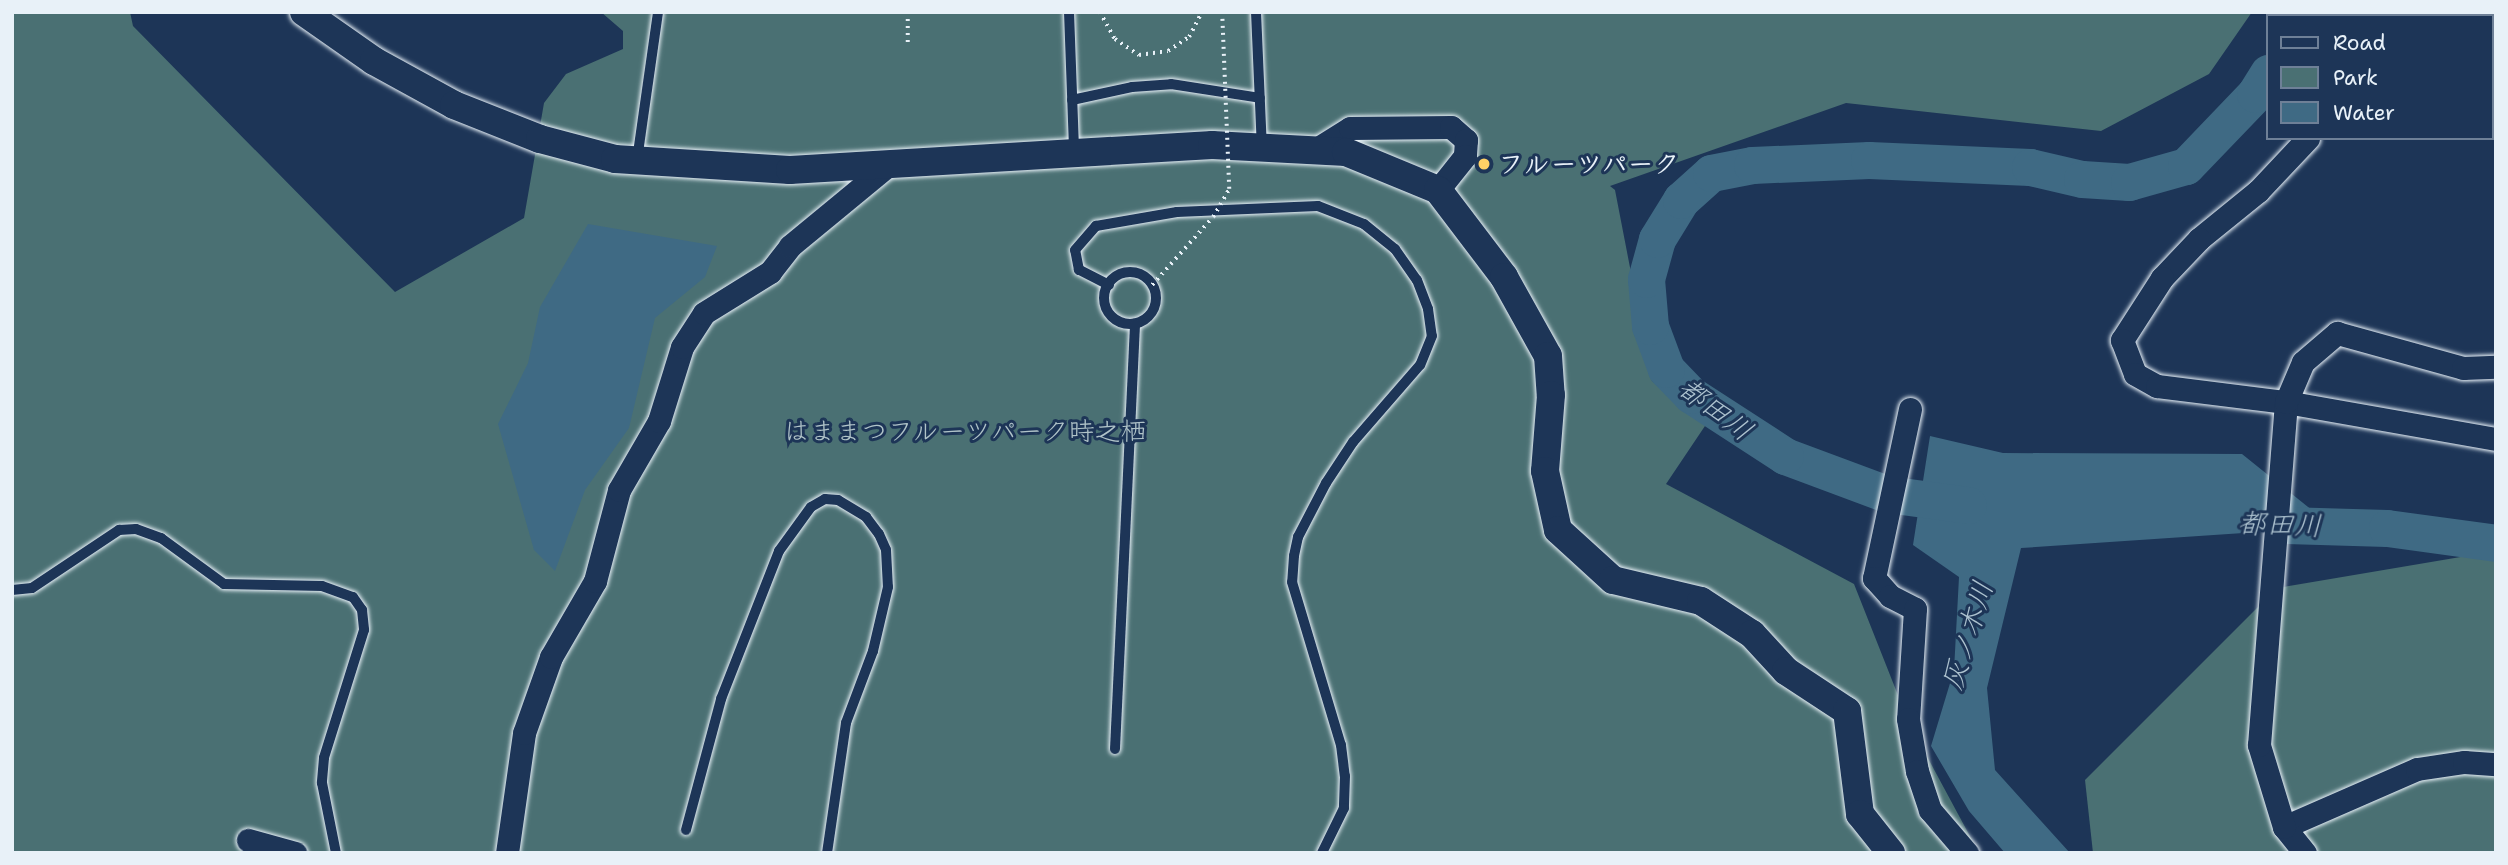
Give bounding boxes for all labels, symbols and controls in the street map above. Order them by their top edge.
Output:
legend [2266,14,2494,140]
text: Road [2333,29,2386,57]
text: Park [2333,64,2378,92]
text: Water [2333,99,2395,127]
place label: フルーツパーク [1498,148,1681,180]
marker: フルーツパーク [1476,156,1492,172]
water label: 都田川 [1672,370,1760,448]
park label: はままつフルーツパーク時之栖 [782,415,1148,447]
water label: 都田川 [2237,506,2323,542]
water label: 灰ノ木川 [1935,577,1999,693]

